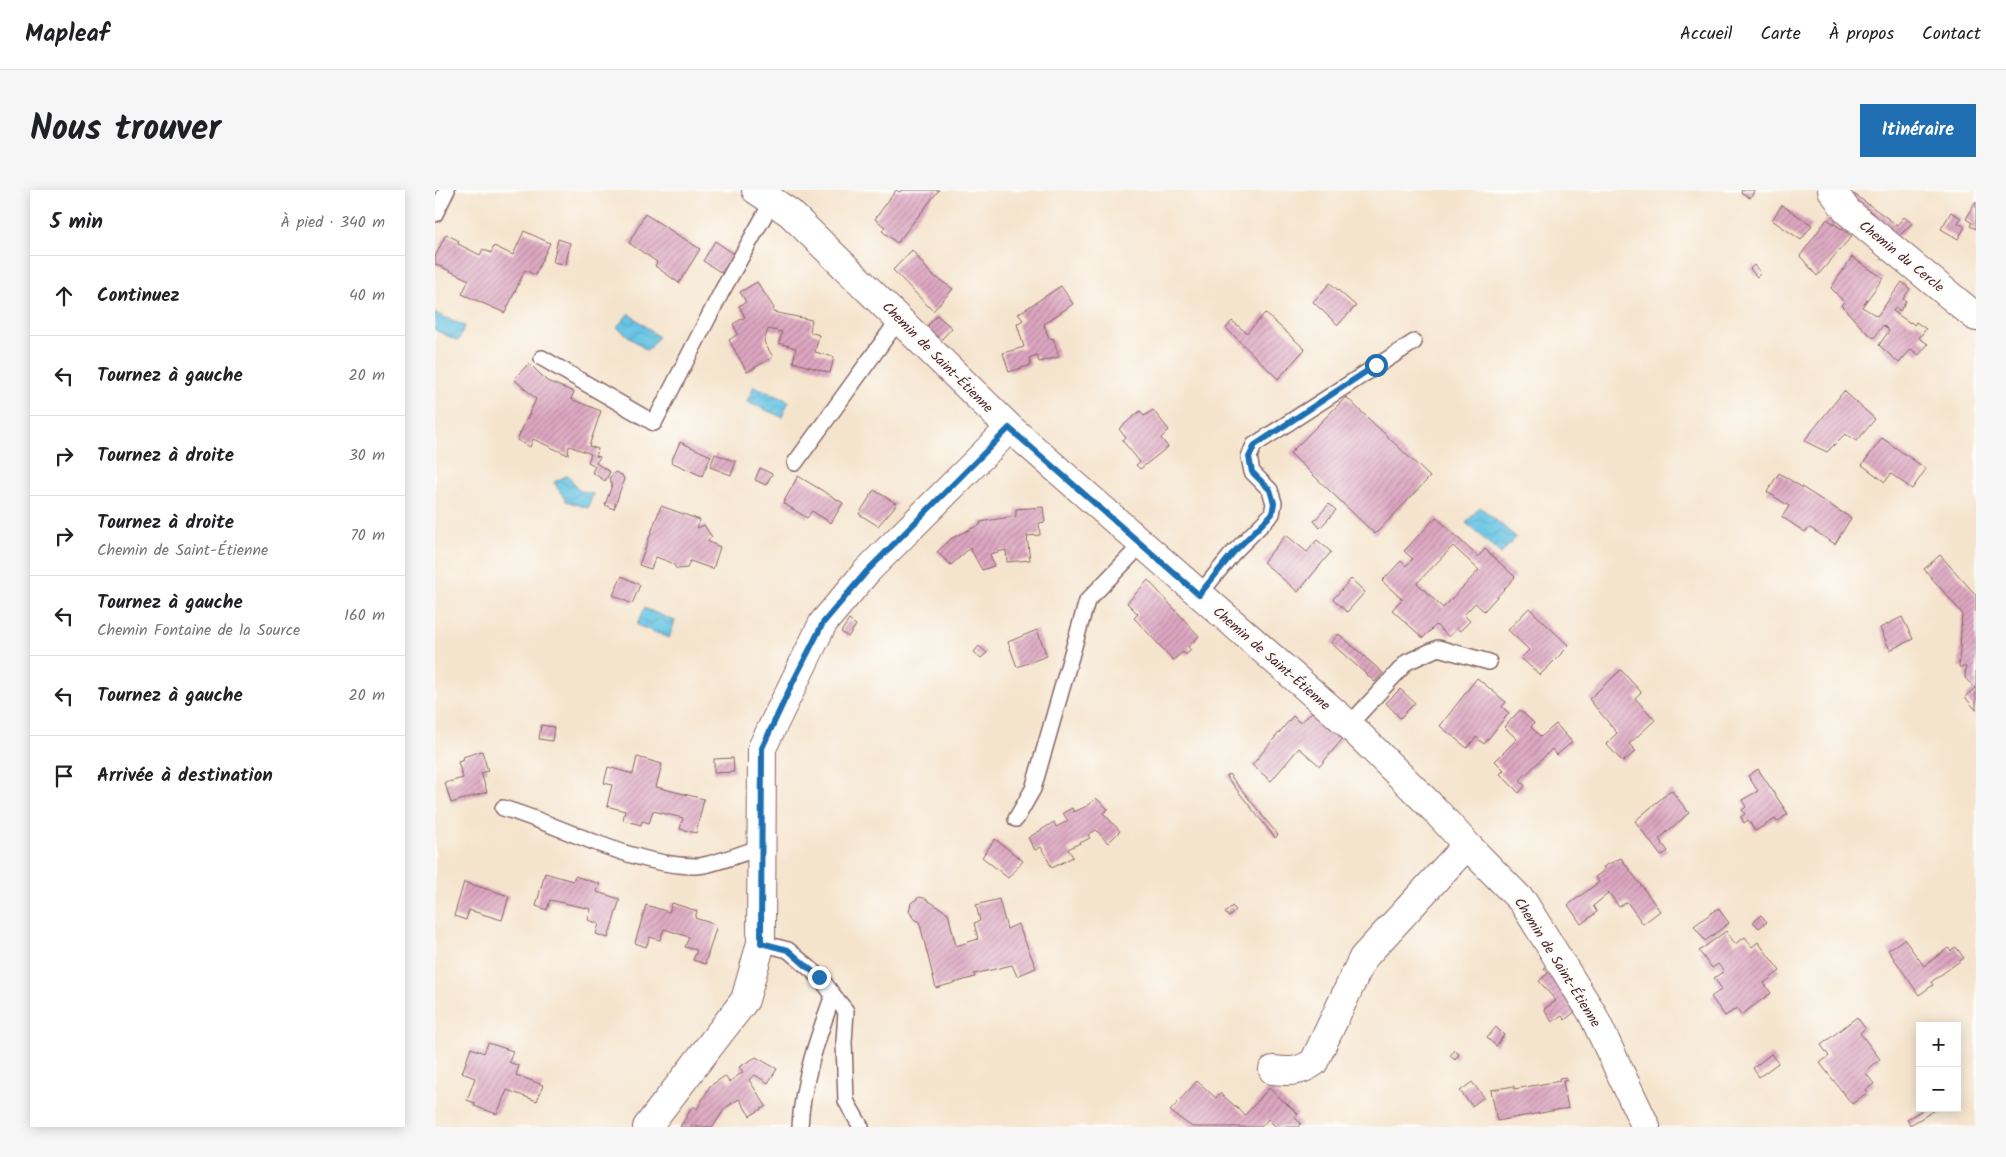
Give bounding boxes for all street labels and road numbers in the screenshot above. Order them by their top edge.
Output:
street label: Chemin du Cercle [1854,215,1949,299]
street label: Chemin de Saint-Étienne [877,297,999,419]
street label: Chemin de Saint-Étienne [1208,601,1336,717]
street label: Chemin de Saint-Étienne [1508,893,1607,1032]

